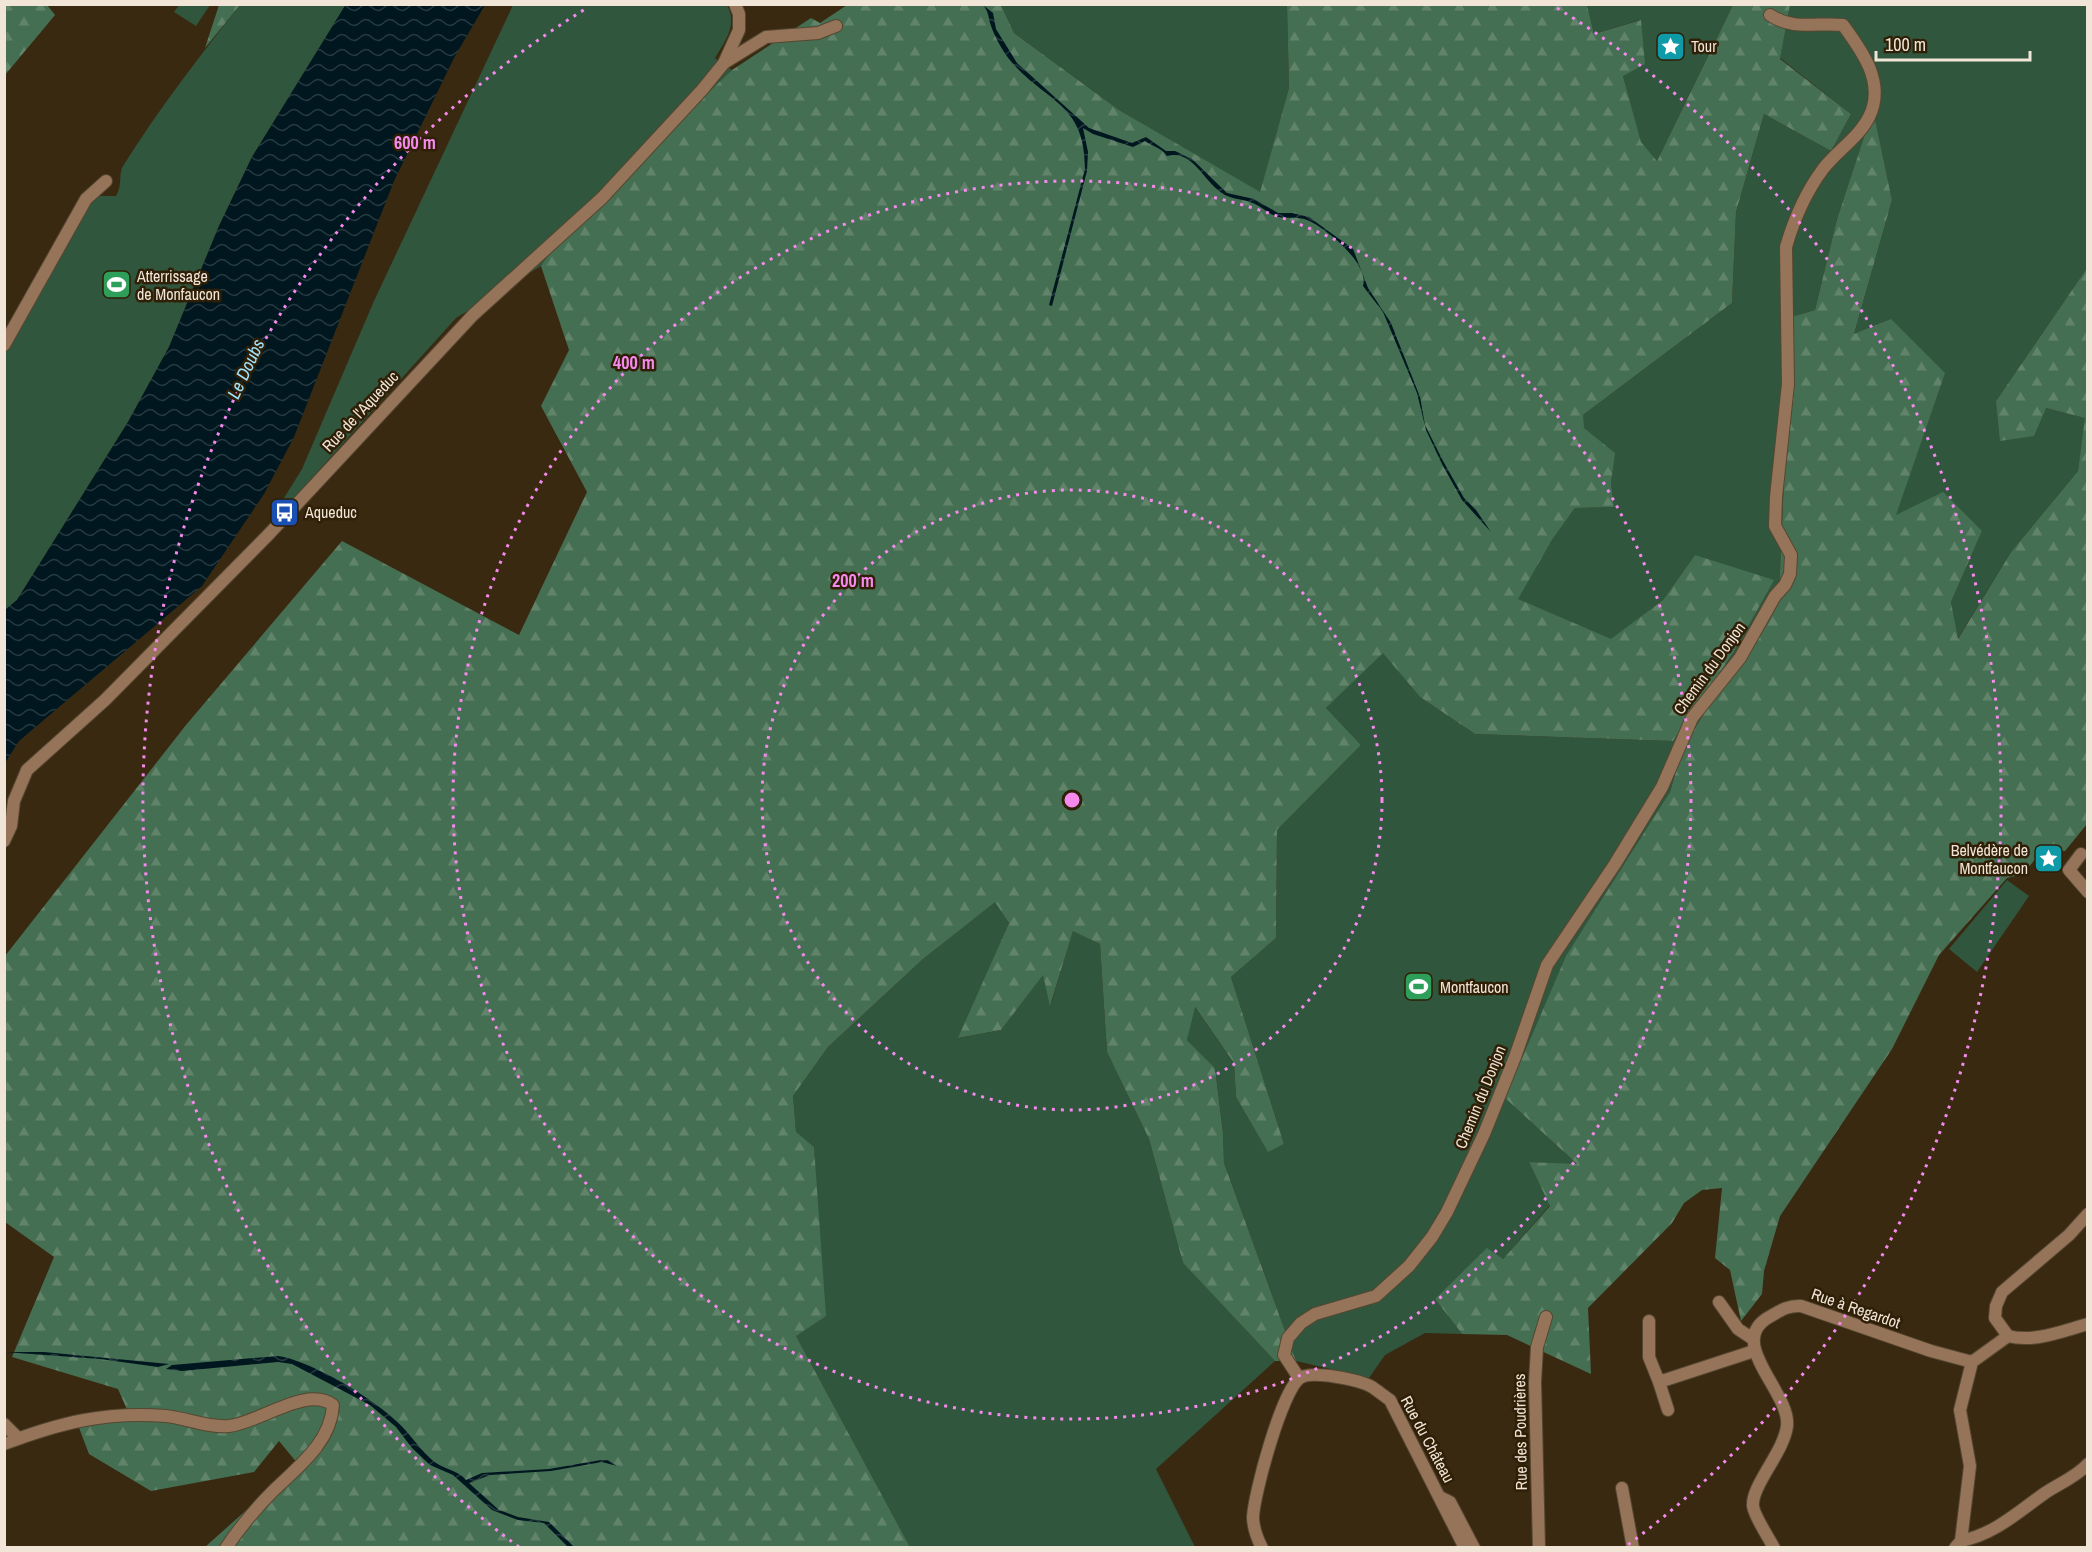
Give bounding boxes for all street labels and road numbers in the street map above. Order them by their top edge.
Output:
street label: Rue de l'Aqueduc [317,365,404,456]
street label: Chemin du Donjon [1668,617,1750,719]
street label: Chemin du Donjon [1449,1042,1511,1152]
street label: Rue à Regardot [1809,1283,1904,1334]
street label: Rue des Poudrières [1508,1373,1532,1491]
street label: Rue du Château [1396,1392,1460,1486]

